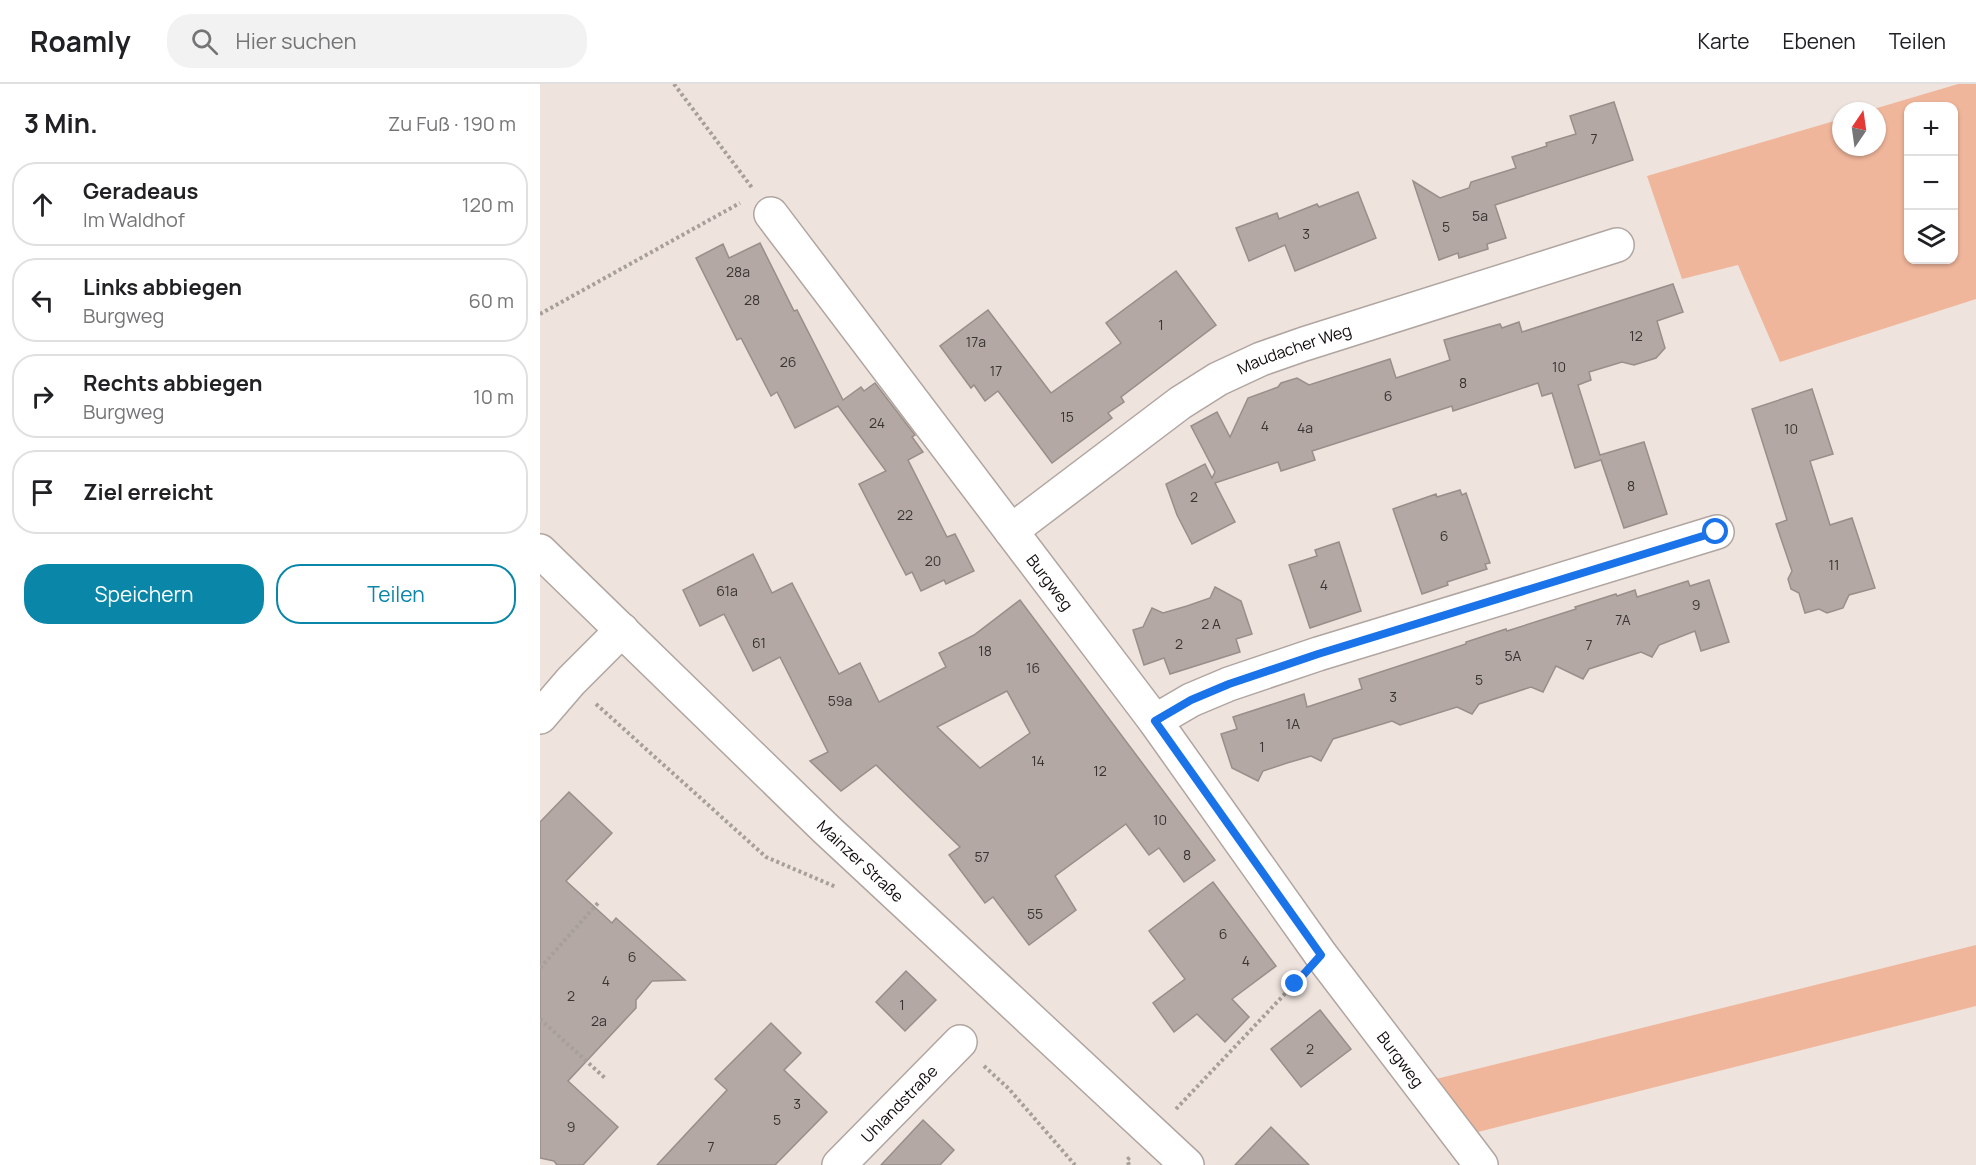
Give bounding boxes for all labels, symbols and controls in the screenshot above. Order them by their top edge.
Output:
search box [167,14,587,68]
text: Roamly [30,22,131,60]
icon: search [188,25,221,58]
text: Hier suchen [236,26,356,56]
text: Karte [1697,27,1749,55]
text: Ebenen [1782,27,1856,55]
text: Teilen [1889,27,1946,55]
north arrow [1832,102,1886,156]
map controls [1904,102,1958,264]
button: + [1904,102,1958,156]
text: 3 Min. [24,105,98,141]
text: Zu Fuß · 190 m [388,110,516,137]
house number: 7 [1590,129,1598,148]
button: − [1904,156,1958,210]
text: Geradeaus [83,176,198,206]
icon: ahead [26,188,59,221]
text: 120 m [462,191,514,218]
text: Im Waldhof [83,206,185,233]
house number: 5a [1472,206,1488,225]
button: layers [1904,210,1958,264]
house number: 5 [1442,217,1450,236]
house number: 3 [1302,224,1310,243]
house number: 28a [726,262,750,281]
text: Links abbiegen [83,272,242,302]
icon: left [26,284,59,317]
text: 60 m [468,287,514,314]
house number: 28 [744,290,760,309]
text: Burgweg [83,302,164,329]
house number: 1 [1158,315,1164,334]
street label: Maudacher Weg [1233,319,1354,380]
house number: 12 [1629,326,1643,345]
house number: 17a [966,332,986,351]
house number: 26 [780,352,796,371]
house number: 10 [1552,357,1566,376]
house number: 17 [990,361,1002,380]
text: Rechts abbiegen [83,368,262,398]
house number: 8 [1459,373,1467,392]
icon: right [26,380,59,413]
text: 10 m [473,383,514,410]
house number: 6 [1384,386,1392,405]
text: Burgweg [83,398,164,425]
house number: 15 [1060,407,1074,426]
house number: 24 [869,413,885,432]
house number: 4 [1261,416,1269,435]
house number: 4a [1297,418,1313,437]
house number: 10 [1784,419,1798,438]
icon: arrive [26,476,59,509]
house number: 8 [1627,476,1635,495]
text: Ziel erreicht [83,477,214,507]
house number: 2 [1190,487,1198,506]
house number: 22 [897,505,913,524]
route start [1702,518,1728,544]
house number: 6 [1440,526,1448,545]
street label: Burgweg [1022,550,1078,615]
house number: 20 [925,551,941,570]
house number: 11 [1829,555,1839,574]
button: Speichern [24,564,264,624]
button: Teilen [276,564,516,624]
house number: 4 [1320,575,1328,594]
house number: 61a [716,581,738,600]
house number: 9 [1692,595,1700,614]
house number: 7A [1615,610,1631,629]
house number: 2 A [1201,614,1221,633]
house number: 61 [752,633,766,652]
house number: 2 [1175,634,1183,653]
house number: 7 [1585,635,1593,654]
house number: 18 [978,641,992,660]
house number: 5A [1505,646,1522,665]
house number: 16 [1026,658,1040,677]
house number: 5 [1475,670,1483,689]
house number: 3 [1389,687,1397,706]
house number: 59a [828,691,852,710]
house number: 1A [1286,714,1300,733]
house number: 1 [1259,737,1265,756]
house number: 14 [1031,751,1045,770]
house number: 12 [1093,761,1107,780]
house number: 10 [1153,810,1167,829]
street label: Mainzer Straße [812,815,909,907]
house number: 8 [1183,845,1191,864]
house number: 57 [974,847,990,866]
house number: 55 [1027,904,1043,923]
house number: 6 [1219,924,1227,943]
house number: 6 [628,947,636,966]
house number: 4 [1242,951,1250,970]
route end [1281,970,1307,996]
house number: 4 [602,971,610,990]
house number: 2 [567,986,575,1005]
house number: 1 [899,995,905,1014]
house number: 2a [591,1011,607,1030]
street label: Burgweg [1372,1027,1429,1092]
house number: 2 [1306,1039,1314,1058]
street label: Uhlandstraße [856,1060,942,1147]
house number: 3 [793,1094,801,1113]
house number: 5 [773,1110,781,1129]
house number: 9 [567,1117,575,1136]
house number: 7 [707,1137,715,1156]

